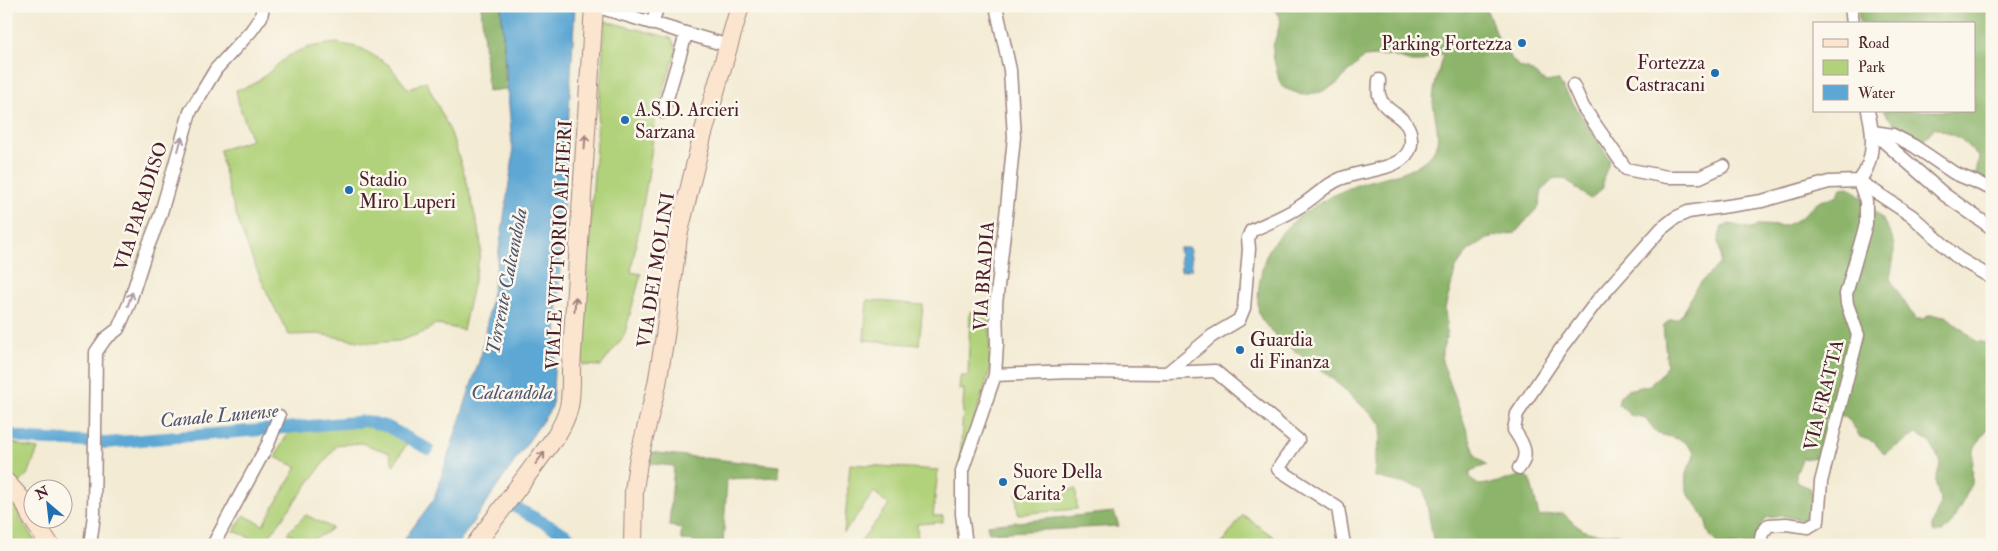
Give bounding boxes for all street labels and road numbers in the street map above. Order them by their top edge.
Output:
street label: VIALE VITTORIO ALFIERI [540,119,578,371]
street label: VIA PARADISO [109,139,173,274]
street label: VIA DEI MOLINI [632,191,680,350]
street label: VIA BRADIA [968,220,1000,332]
street label: VIA FRATTA [1799,337,1849,454]

